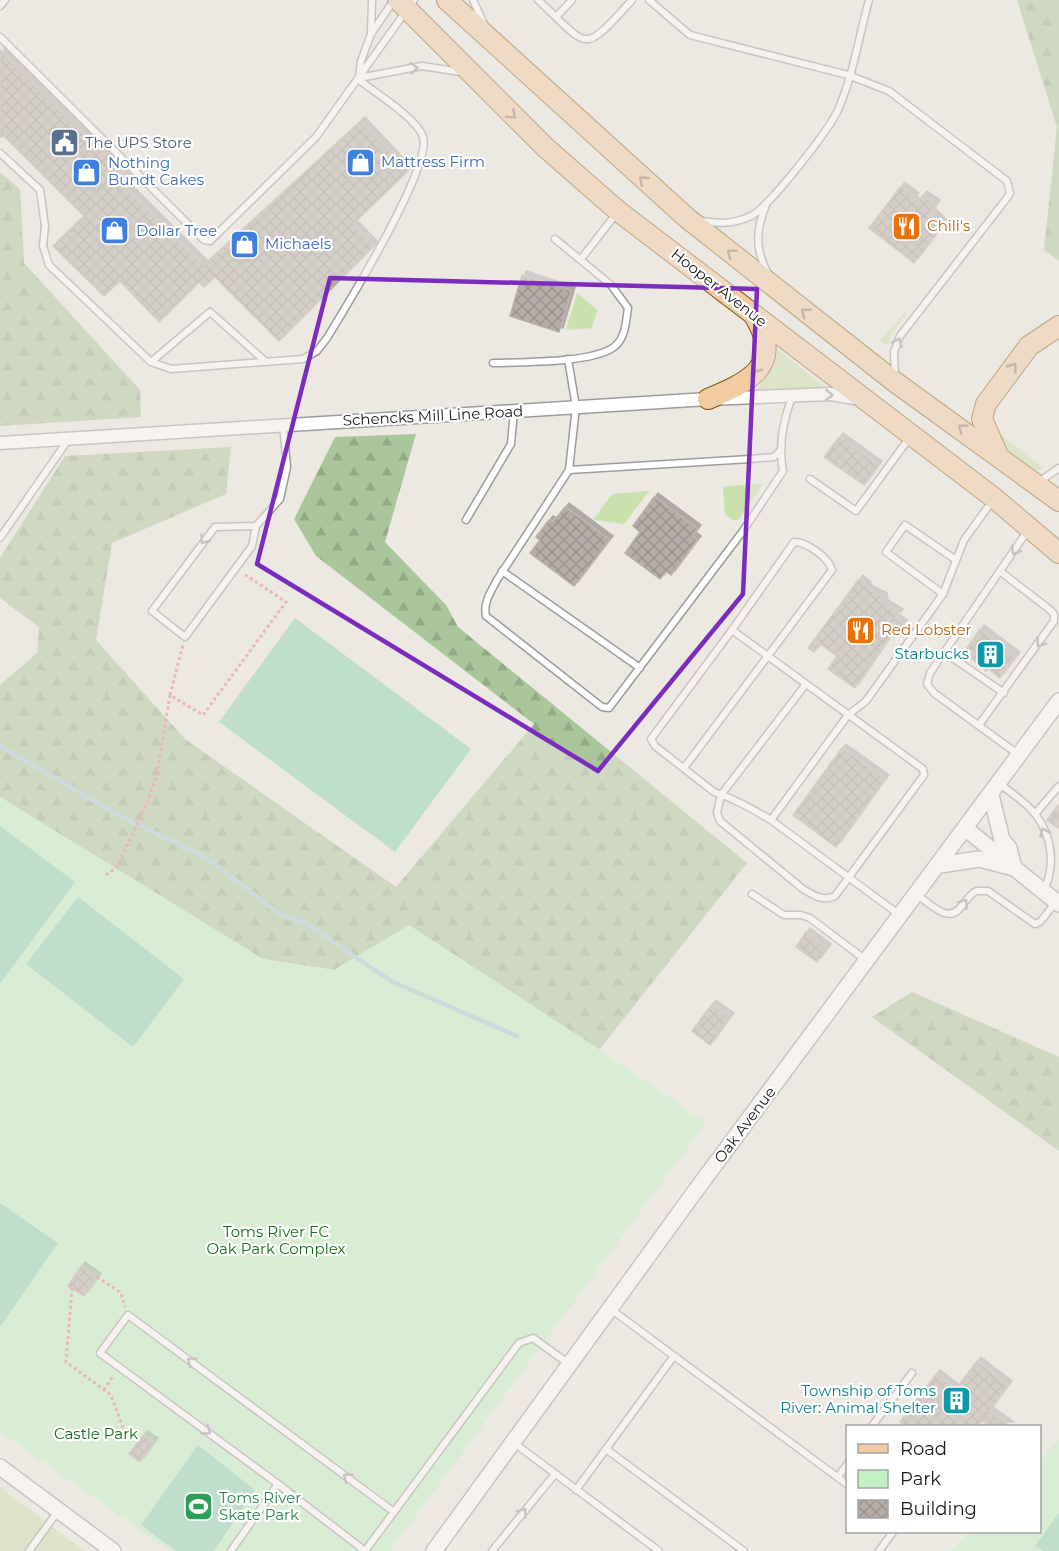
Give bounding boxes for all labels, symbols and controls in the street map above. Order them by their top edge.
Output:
one-way arrow [409,62,419,75]
one-way arrow [504,107,515,118]
public building icon: The UPS Store [48,127,80,159]
place label: The UPS Store [85,133,192,152]
shop icon: Mattress Firm [344,146,376,178]
place label: Mattress Firm [381,152,485,171]
place label: Nothing Bundt Cakes [108,153,204,189]
shop icon: Nothing Bundt Cakes [71,156,103,188]
one-way arrow [639,176,650,187]
restaurant icon: Chili's [890,210,922,242]
shop icon: Dollar Tree [99,215,131,247]
place label: Chili's [927,216,970,235]
place label: Dollar Tree [136,221,217,240]
shop icon: Michaels [228,228,260,260]
place label: Michaels [265,234,331,253]
street label: Hooper Avenue [667,244,771,331]
one-way arrow [727,250,738,261]
one-way arrow [801,308,812,319]
one-way arrow [891,338,903,349]
one-way arrow [753,363,764,374]
one-way arrow [1006,363,1017,374]
one-way arrow [824,389,833,402]
street label: Schencks Mill Line Road [342,401,524,430]
one-way arrow [957,424,968,435]
one-way arrow [201,534,212,545]
one-way arrow [1011,544,1022,555]
restaurant icon: Red Lobster [844,614,876,646]
place label: Red Lobster [881,620,972,639]
one-way arrow [1036,637,1047,648]
building icon: Starbucks [974,638,1006,670]
place label: Starbucks [895,644,969,663]
one-way arrow [1039,828,1051,839]
one-way arrow [957,898,968,909]
street label: Oak Avenue [710,1083,780,1167]
park label: Toms River FC Oak Park Complex [206,1222,346,1258]
one-way arrow [186,1357,197,1368]
place label: Township of Toms River: Animal Shelter [780,1381,936,1417]
building icon: Township of Toms River: Animal Shelter [941,1384,973,1416]
park label: Castle Park [54,1424,138,1443]
one-way arrow [200,1424,211,1435]
legend [846,1425,1041,1533]
text: Road [900,1438,947,1460]
text: Park [900,1468,941,1490]
one-way arrow [343,1473,354,1484]
place label: Toms River Skate Park [219,1488,301,1524]
sports icon: Toms River Skate Park [182,1491,214,1523]
text: Building [900,1498,977,1520]
one-way arrow [515,1508,526,1519]

